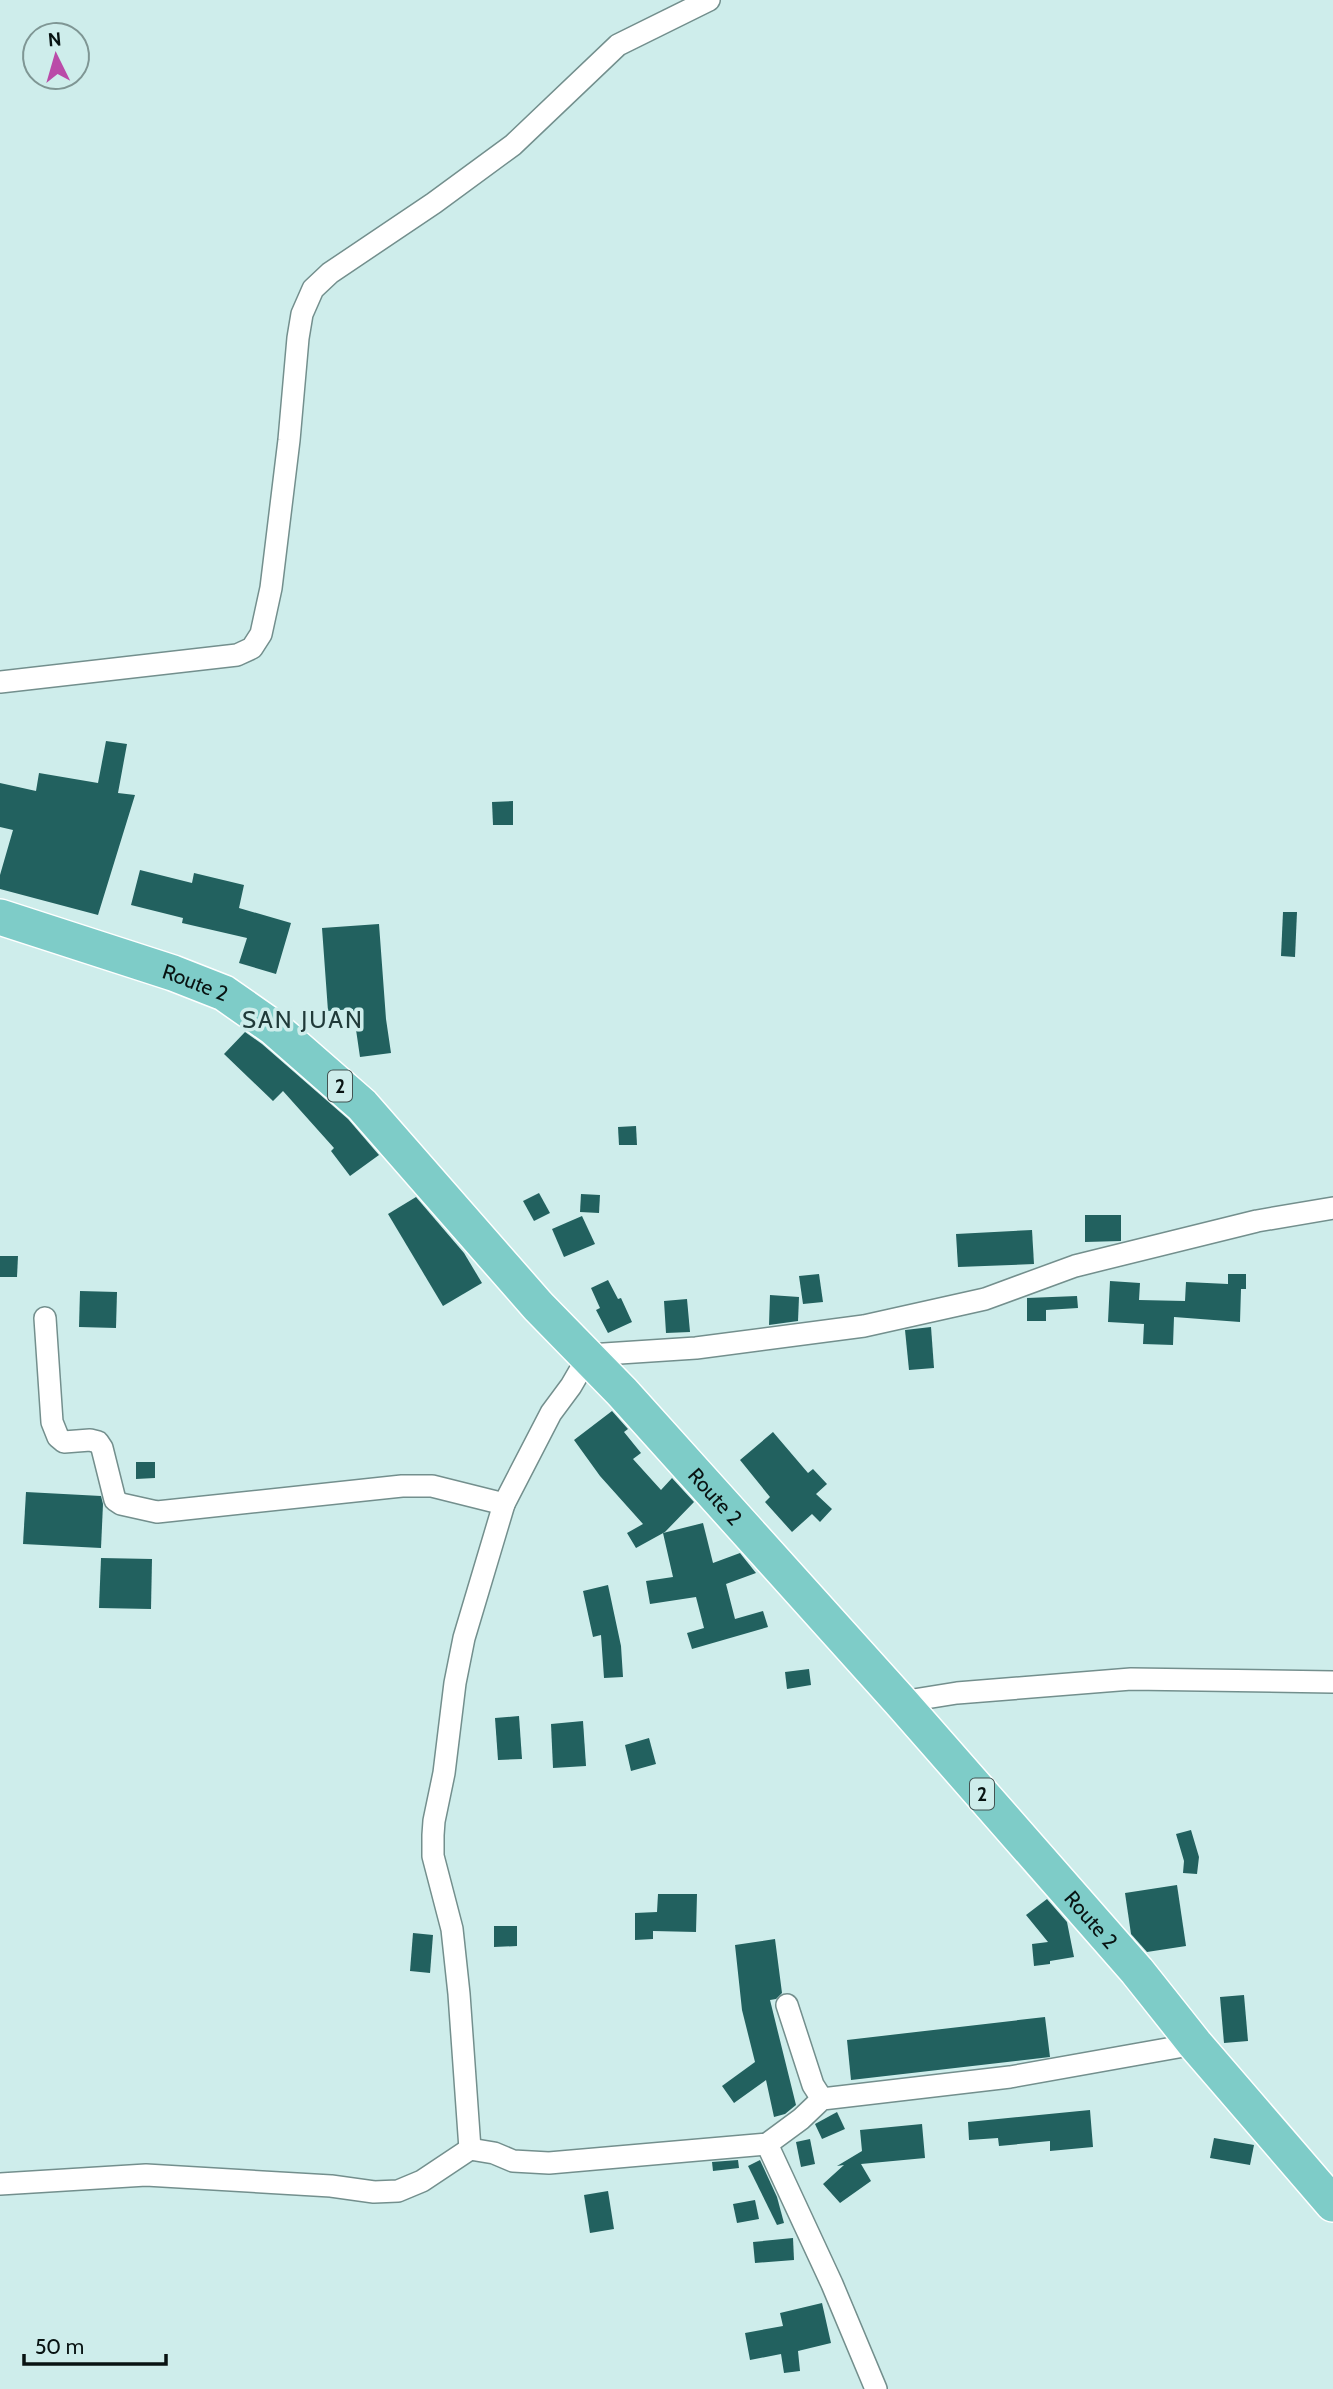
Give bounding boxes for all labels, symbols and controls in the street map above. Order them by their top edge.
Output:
north arrow [21,21,91,91]
text: N [47,28,62,52]
street label: Route 2 [160,958,232,1006]
district label: SAN JUAN [242,1005,364,1034]
road number: 2 [328,1070,352,1102]
street label: Route 2 [684,1462,748,1530]
road number: 2 [970,1778,994,1810]
street label: Route 2 [1060,1885,1124,1953]
scale bar [24,2322,166,2366]
text: 50 m [35,2334,84,2359]

